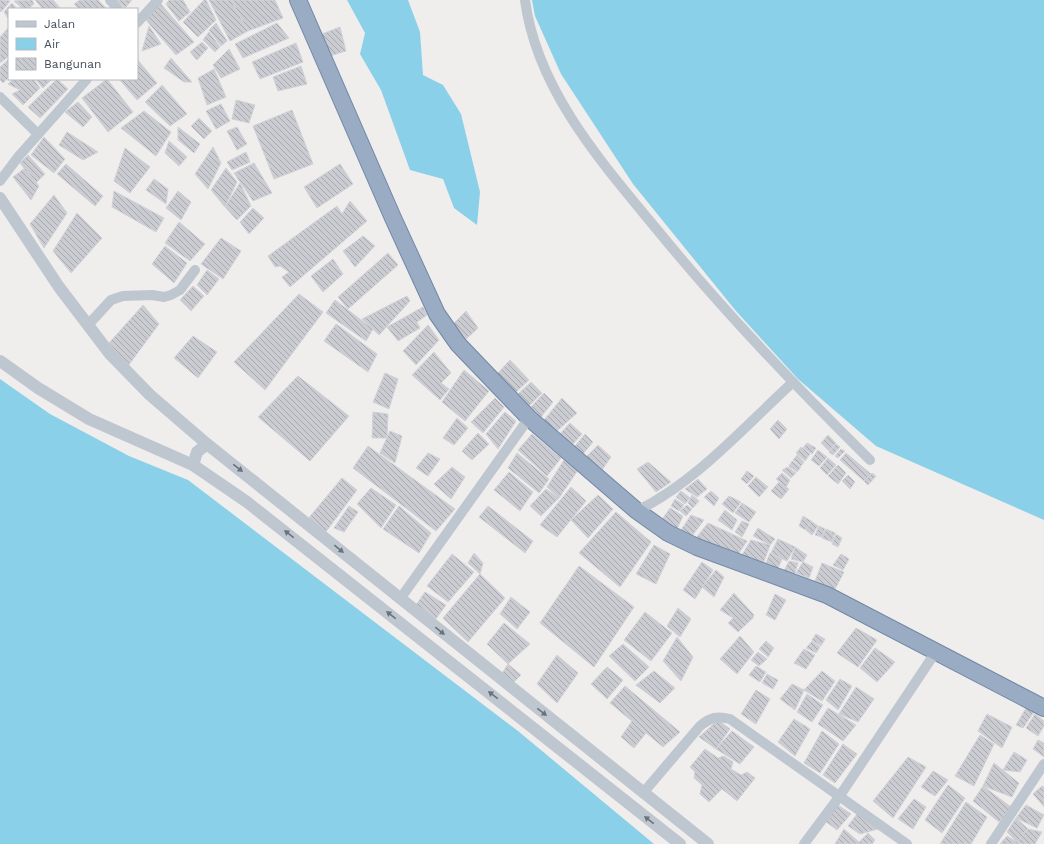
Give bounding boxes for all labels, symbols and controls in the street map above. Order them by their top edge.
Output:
legend [8,8,138,80]
text: Jalan [44,17,75,31]
text: Air [44,37,60,51]
text: Bangunan [44,57,102,71]
one-way arrow [232,464,243,472]
one-way arrow [283,530,294,538]
one-way arrow [334,545,345,554]
one-way arrow [385,610,396,619]
one-way arrow [435,627,446,636]
one-way arrow [487,691,498,700]
one-way arrow [536,708,547,717]
one-way arrow [643,816,654,824]

